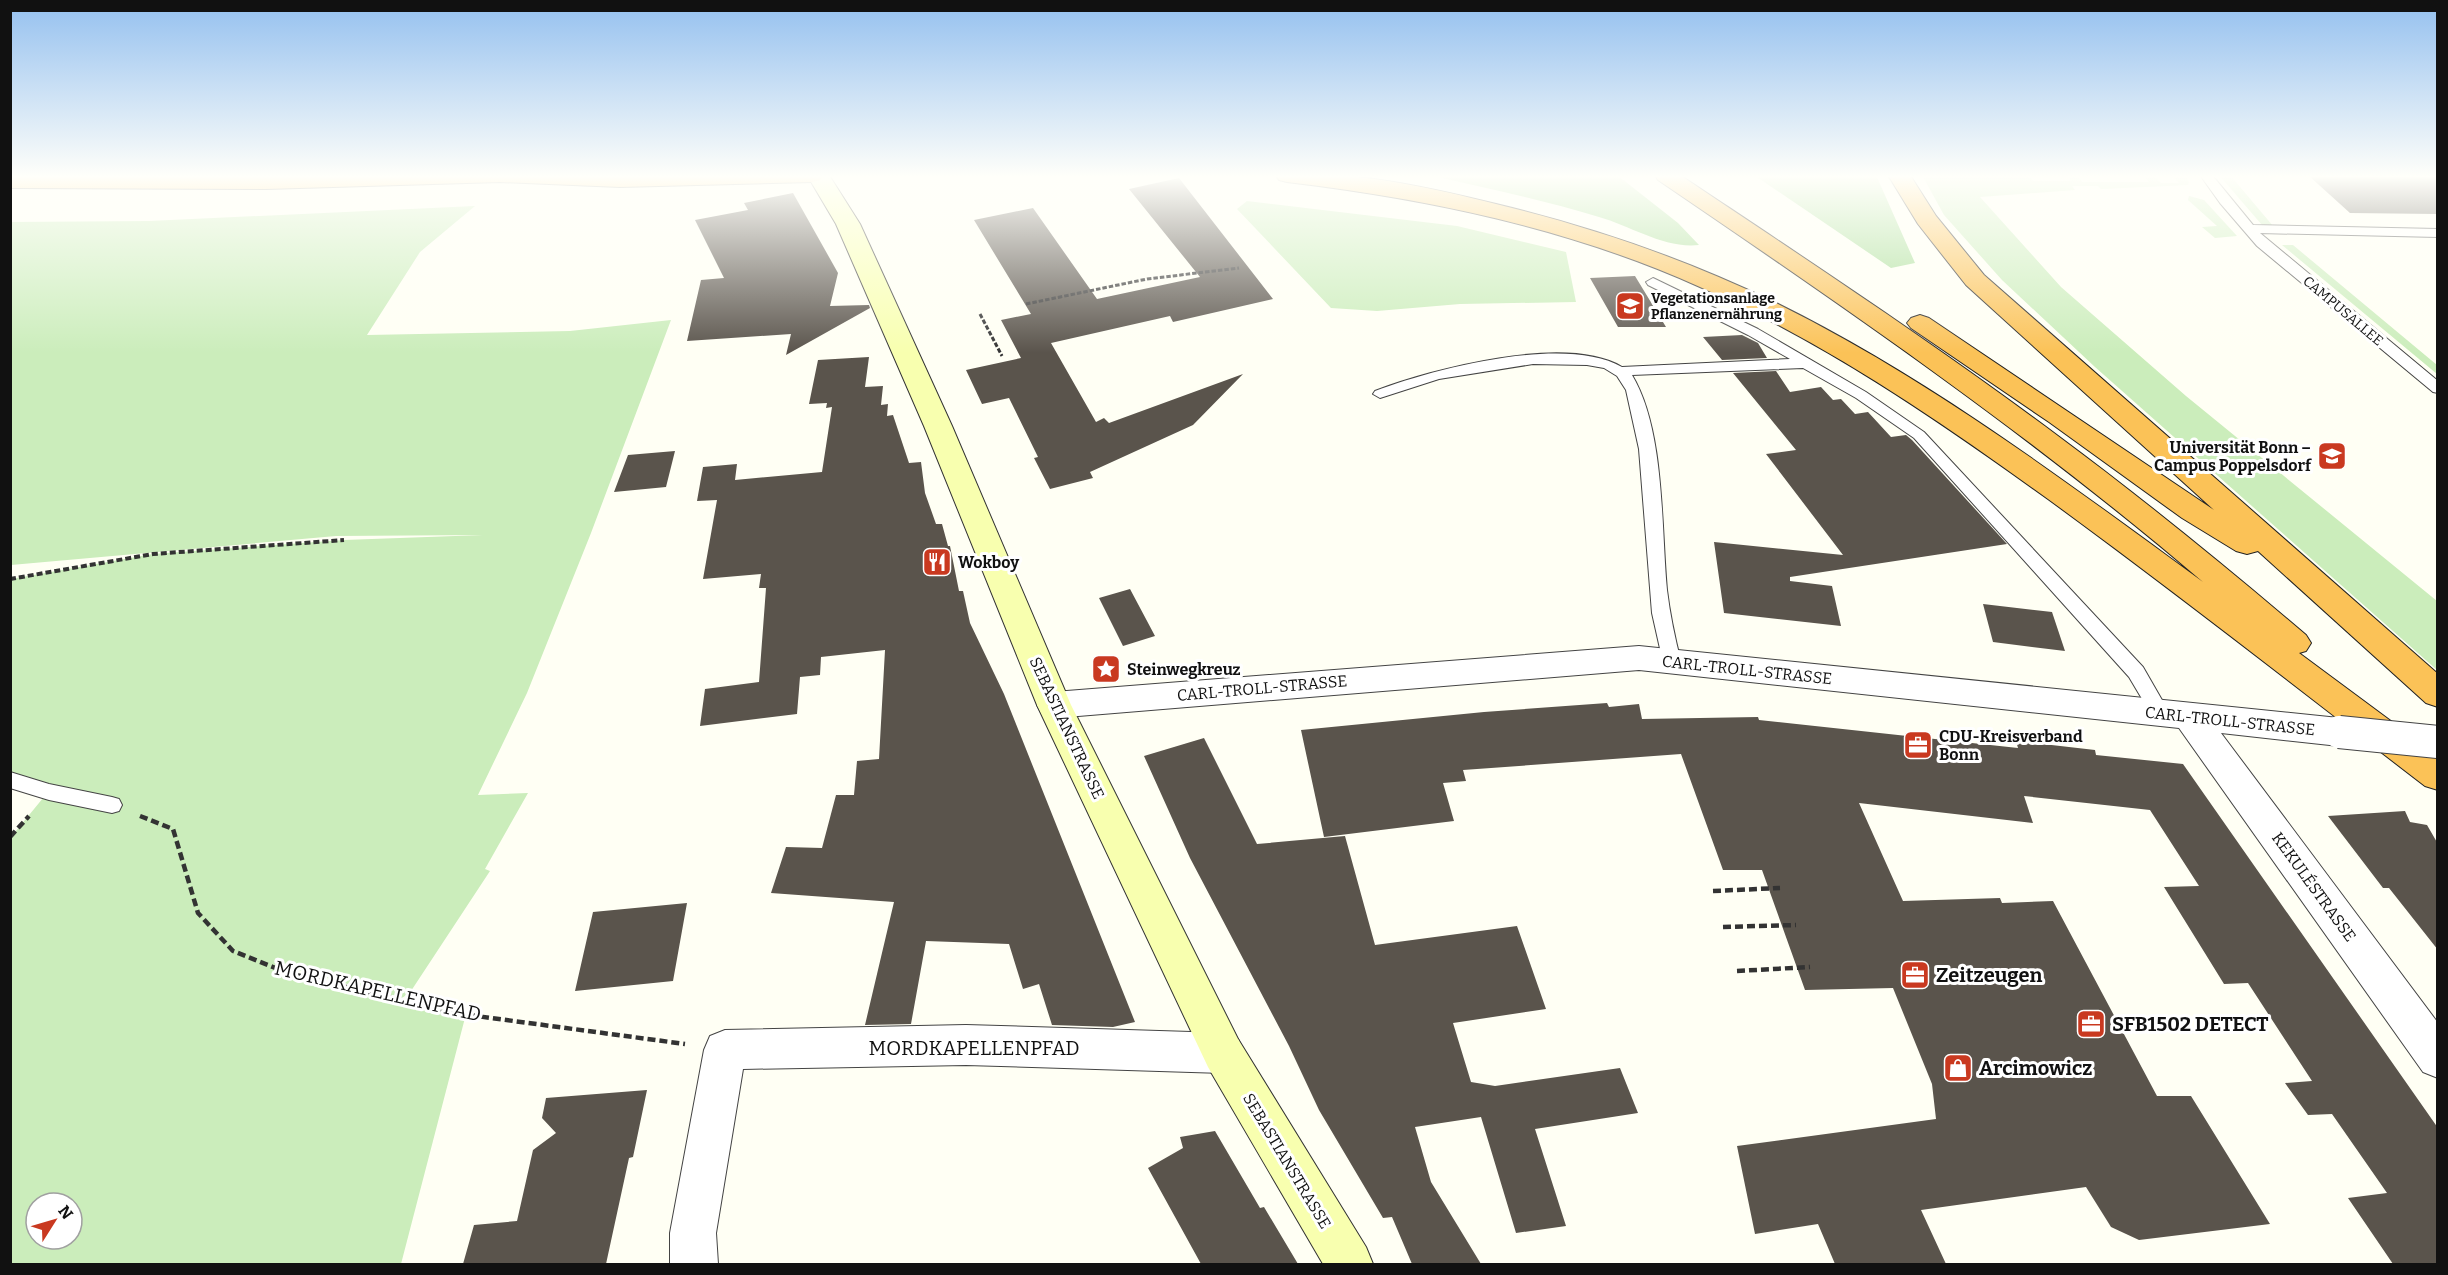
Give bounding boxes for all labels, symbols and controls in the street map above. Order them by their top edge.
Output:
street label: CAMPUSALLEE [2299,273,2387,349]
school or university icon: Vegetationsanlage Pflanzenernährung [1614,290,1646,322]
place label: Vegetationsanlage Pflanzenernährung [1651,290,1782,323]
place label: Universität Bonn – Campus Poppelsdorf [2154,438,2312,475]
school or university icon: Universität Bonn – Campus Poppelsdorf [2316,440,2348,472]
restaurant icon: Wokboy [921,546,953,578]
place label: Wokboy [958,553,1019,572]
street label: CARL-TROLL-STRASSE [1661,652,1833,688]
place icon: Steinwegkreuz [1090,653,1122,685]
street label: SEBASTIANSTRASSE [1026,654,1108,802]
place label: Steinwegkreuz [1127,660,1241,679]
street label: CARL-TROLL-STRASSE [1176,671,1348,705]
street label: CARL-TROLL-STRASSE [2144,703,2316,739]
place label: CDU-Kreisverband Bonn [1939,727,2083,764]
office icon: CDU-Kreisverband Bonn [1902,729,1934,761]
street label: KEKULÉSTRASSE [2268,828,2361,945]
street label: MORDKAPELLENPFAD [272,956,484,1026]
office icon: Zeitzeugen [1899,959,1931,991]
place label: Zeitzeugen [1936,963,2042,987]
office icon: SFB1502 DETECT [2075,1008,2107,1040]
place label: SFB1502 DETECT [2112,1012,2269,1036]
street label: MORDKAPELLENPFAD [868,1036,1080,1060]
shop icon: Arcimowicz [1942,1052,1974,1084]
place label: Arcimowicz [1979,1056,2092,1080]
street label: SEBASTIANSTRASSE [1239,1090,1335,1232]
north arrow [24,1191,84,1251]
text: N [54,1202,77,1223]

